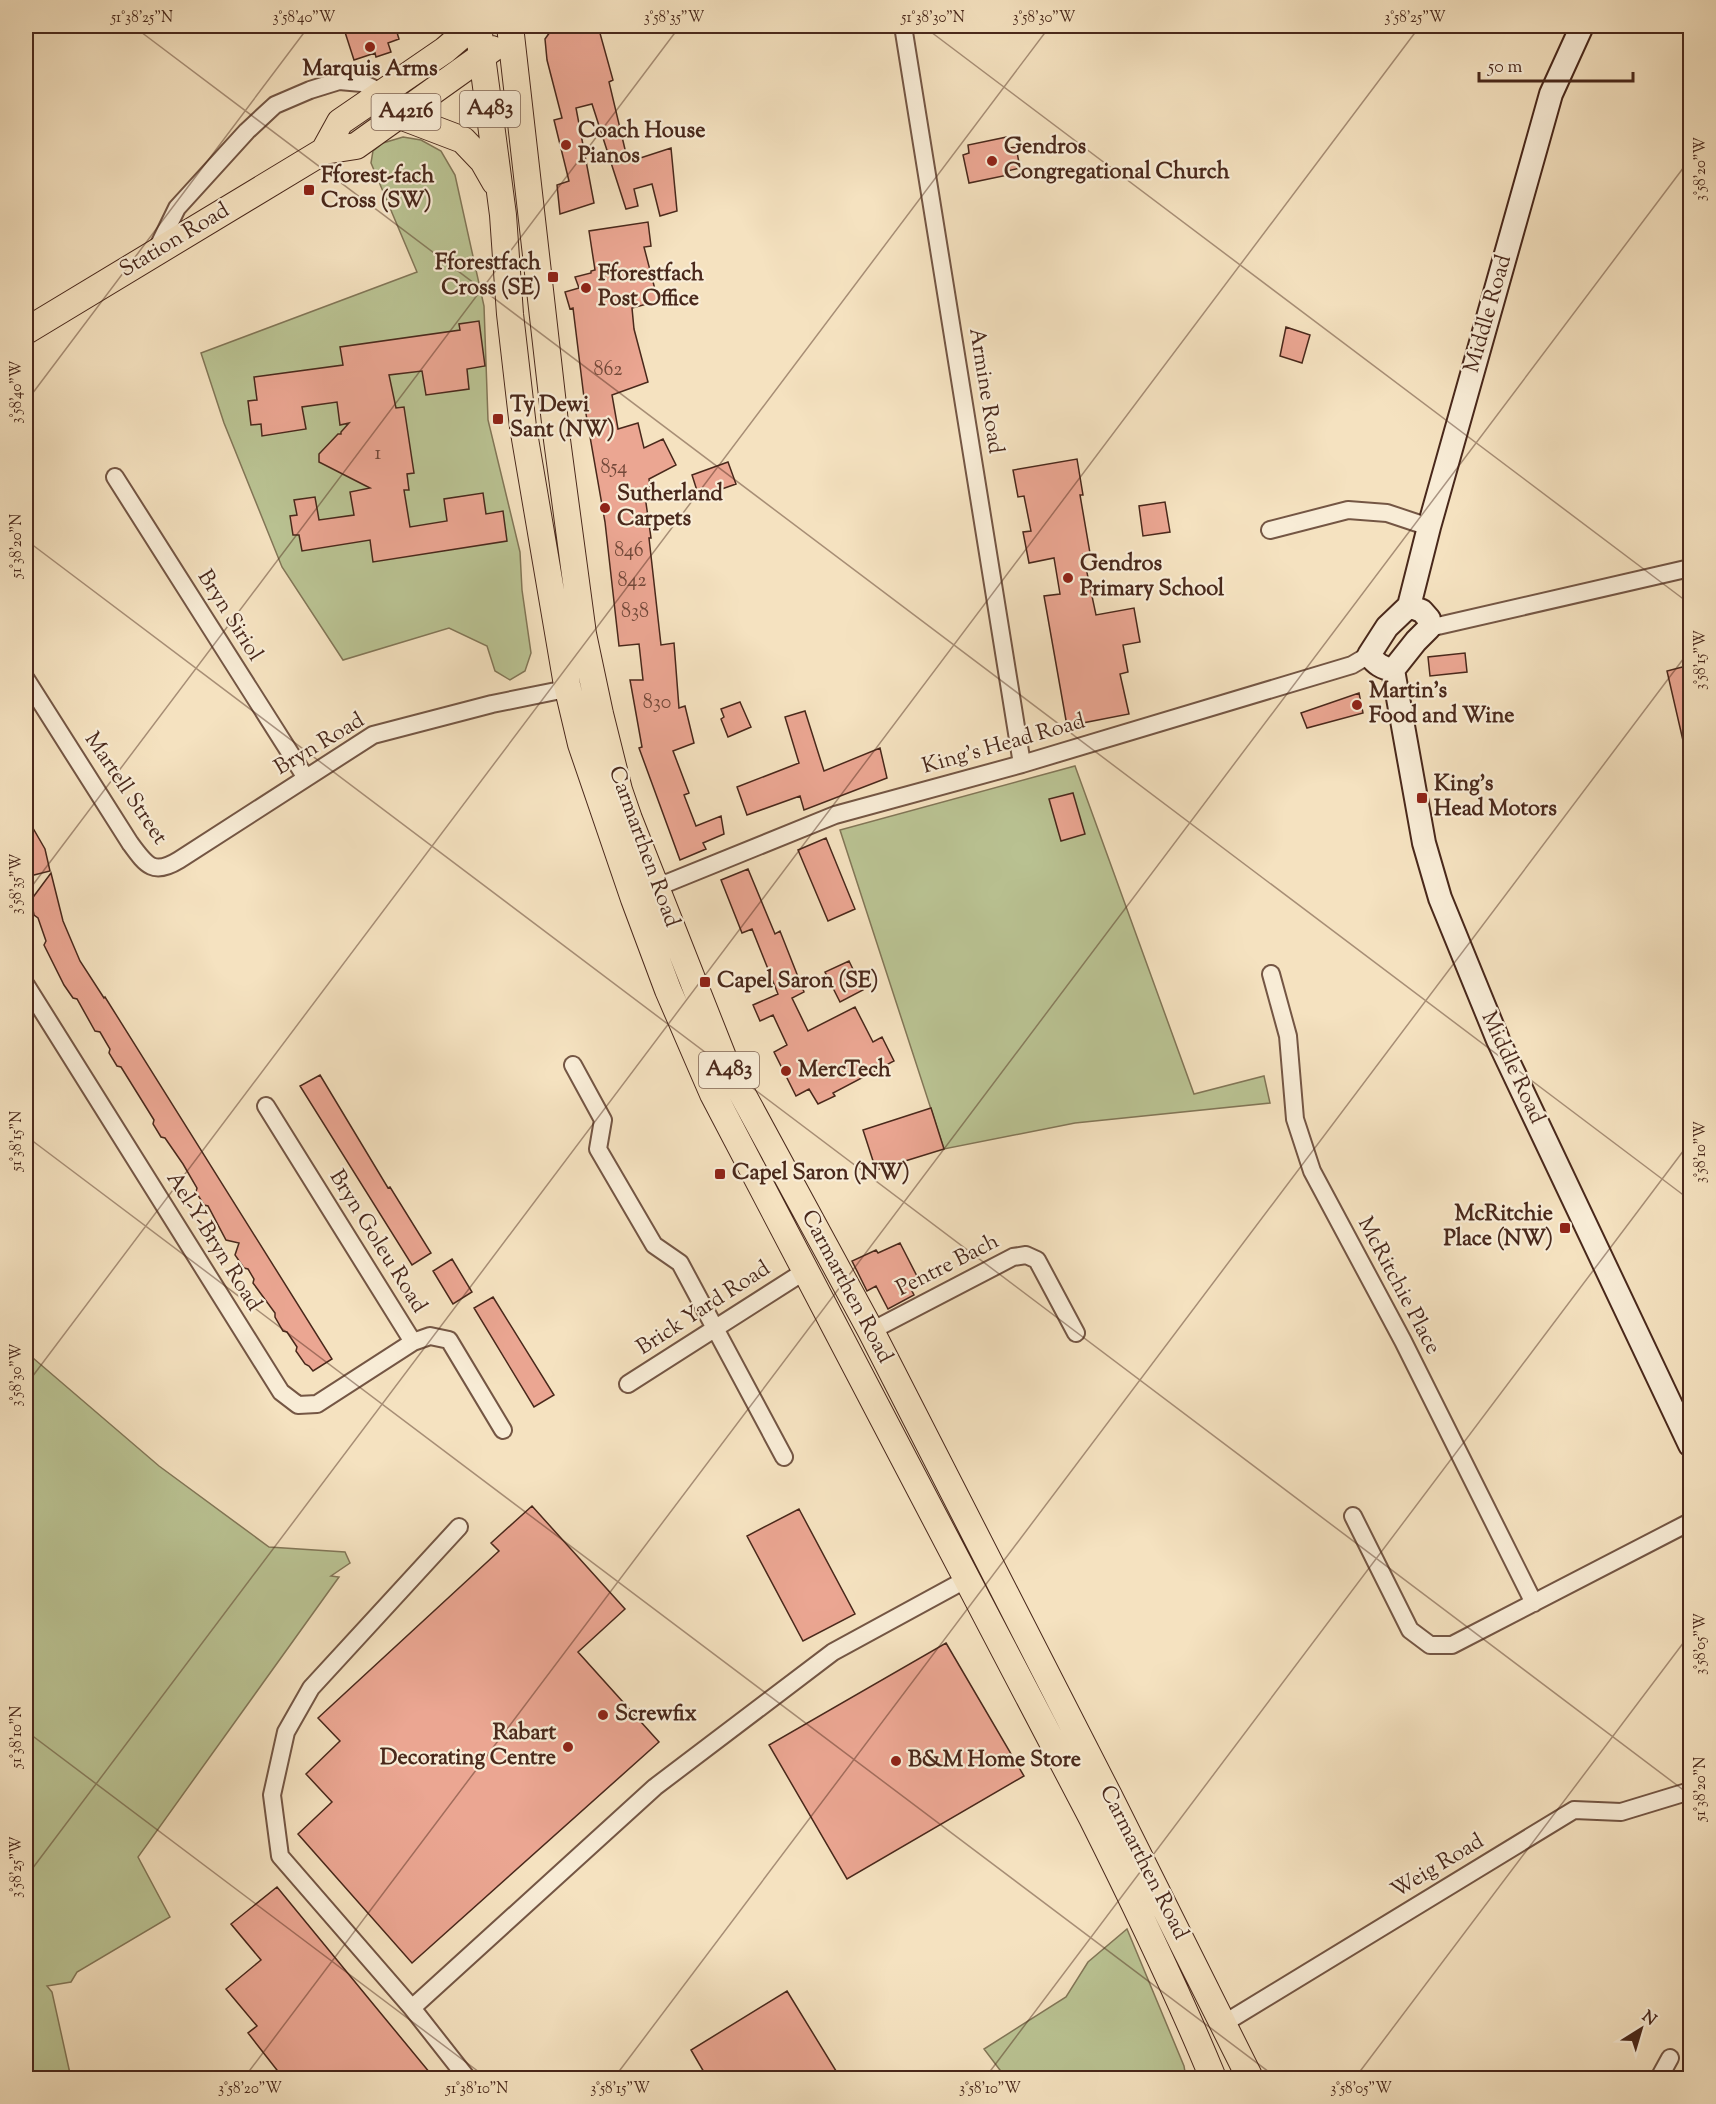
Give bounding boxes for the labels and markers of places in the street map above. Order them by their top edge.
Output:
marker: Marquis Arms [363,40,377,54]
place label: Marquis Arms [302,54,438,86]
place label: Coach House Pianos [578,116,705,173]
place label: Gendros Congregational Church [1004,132,1230,189]
marker: Coach House Pianos [559,138,573,152]
marker: Gendros Congregational Church [985,154,999,168]
place label: Fforest-fach Cross (SW) [321,161,434,218]
marker: Fforest-fach Cross (SW) [302,183,316,197]
place label: Fforestfach Cross (SE) [435,248,541,305]
place label: Fforestfach Post Office [598,259,704,316]
marker: Fforestfach Cross (SE) [546,270,560,284]
marker: Fforestfach Post Office [579,281,593,295]
place label: Ty Dewi Sant (NW) [510,390,615,447]
marker: Ty Dewi Sant (NW) [491,412,505,426]
place label: Sutherland Carpets [617,479,723,536]
marker: Sutherland Carpets [598,501,612,515]
place label: Gendros Primary School [1080,549,1225,606]
marker: Gendros Primary School [1061,571,1075,585]
place label: Martin's Food and Wine [1369,676,1515,733]
marker: Martin's Food and Wine [1350,698,1364,712]
place label: King's Head Motors [1434,769,1557,826]
marker: King's Head Motors [1415,791,1429,805]
place label: Capel Saron (SE) [717,966,879,998]
marker: Capel Saron (SE) [698,975,712,989]
place label: MercTech [798,1055,891,1087]
marker: MercTech [779,1064,793,1078]
place label: Capel Saron (NW) [732,1158,910,1190]
marker: Capel Saron (NW) [713,1167,727,1181]
place label: McRitchie Place (NW) [1443,1199,1553,1256]
marker: McRitchie Place (NW) [1558,1221,1572,1235]
place label: Screwfix [615,1699,697,1731]
marker: Screwfix [596,1708,610,1722]
place label: Rabart Decorating Centre [380,1718,556,1775]
marker: Rabart Decorating Centre [561,1740,575,1754]
place label: B&M Home Store [908,1745,1081,1777]
marker: B&M Home Store [889,1754,903,1768]

